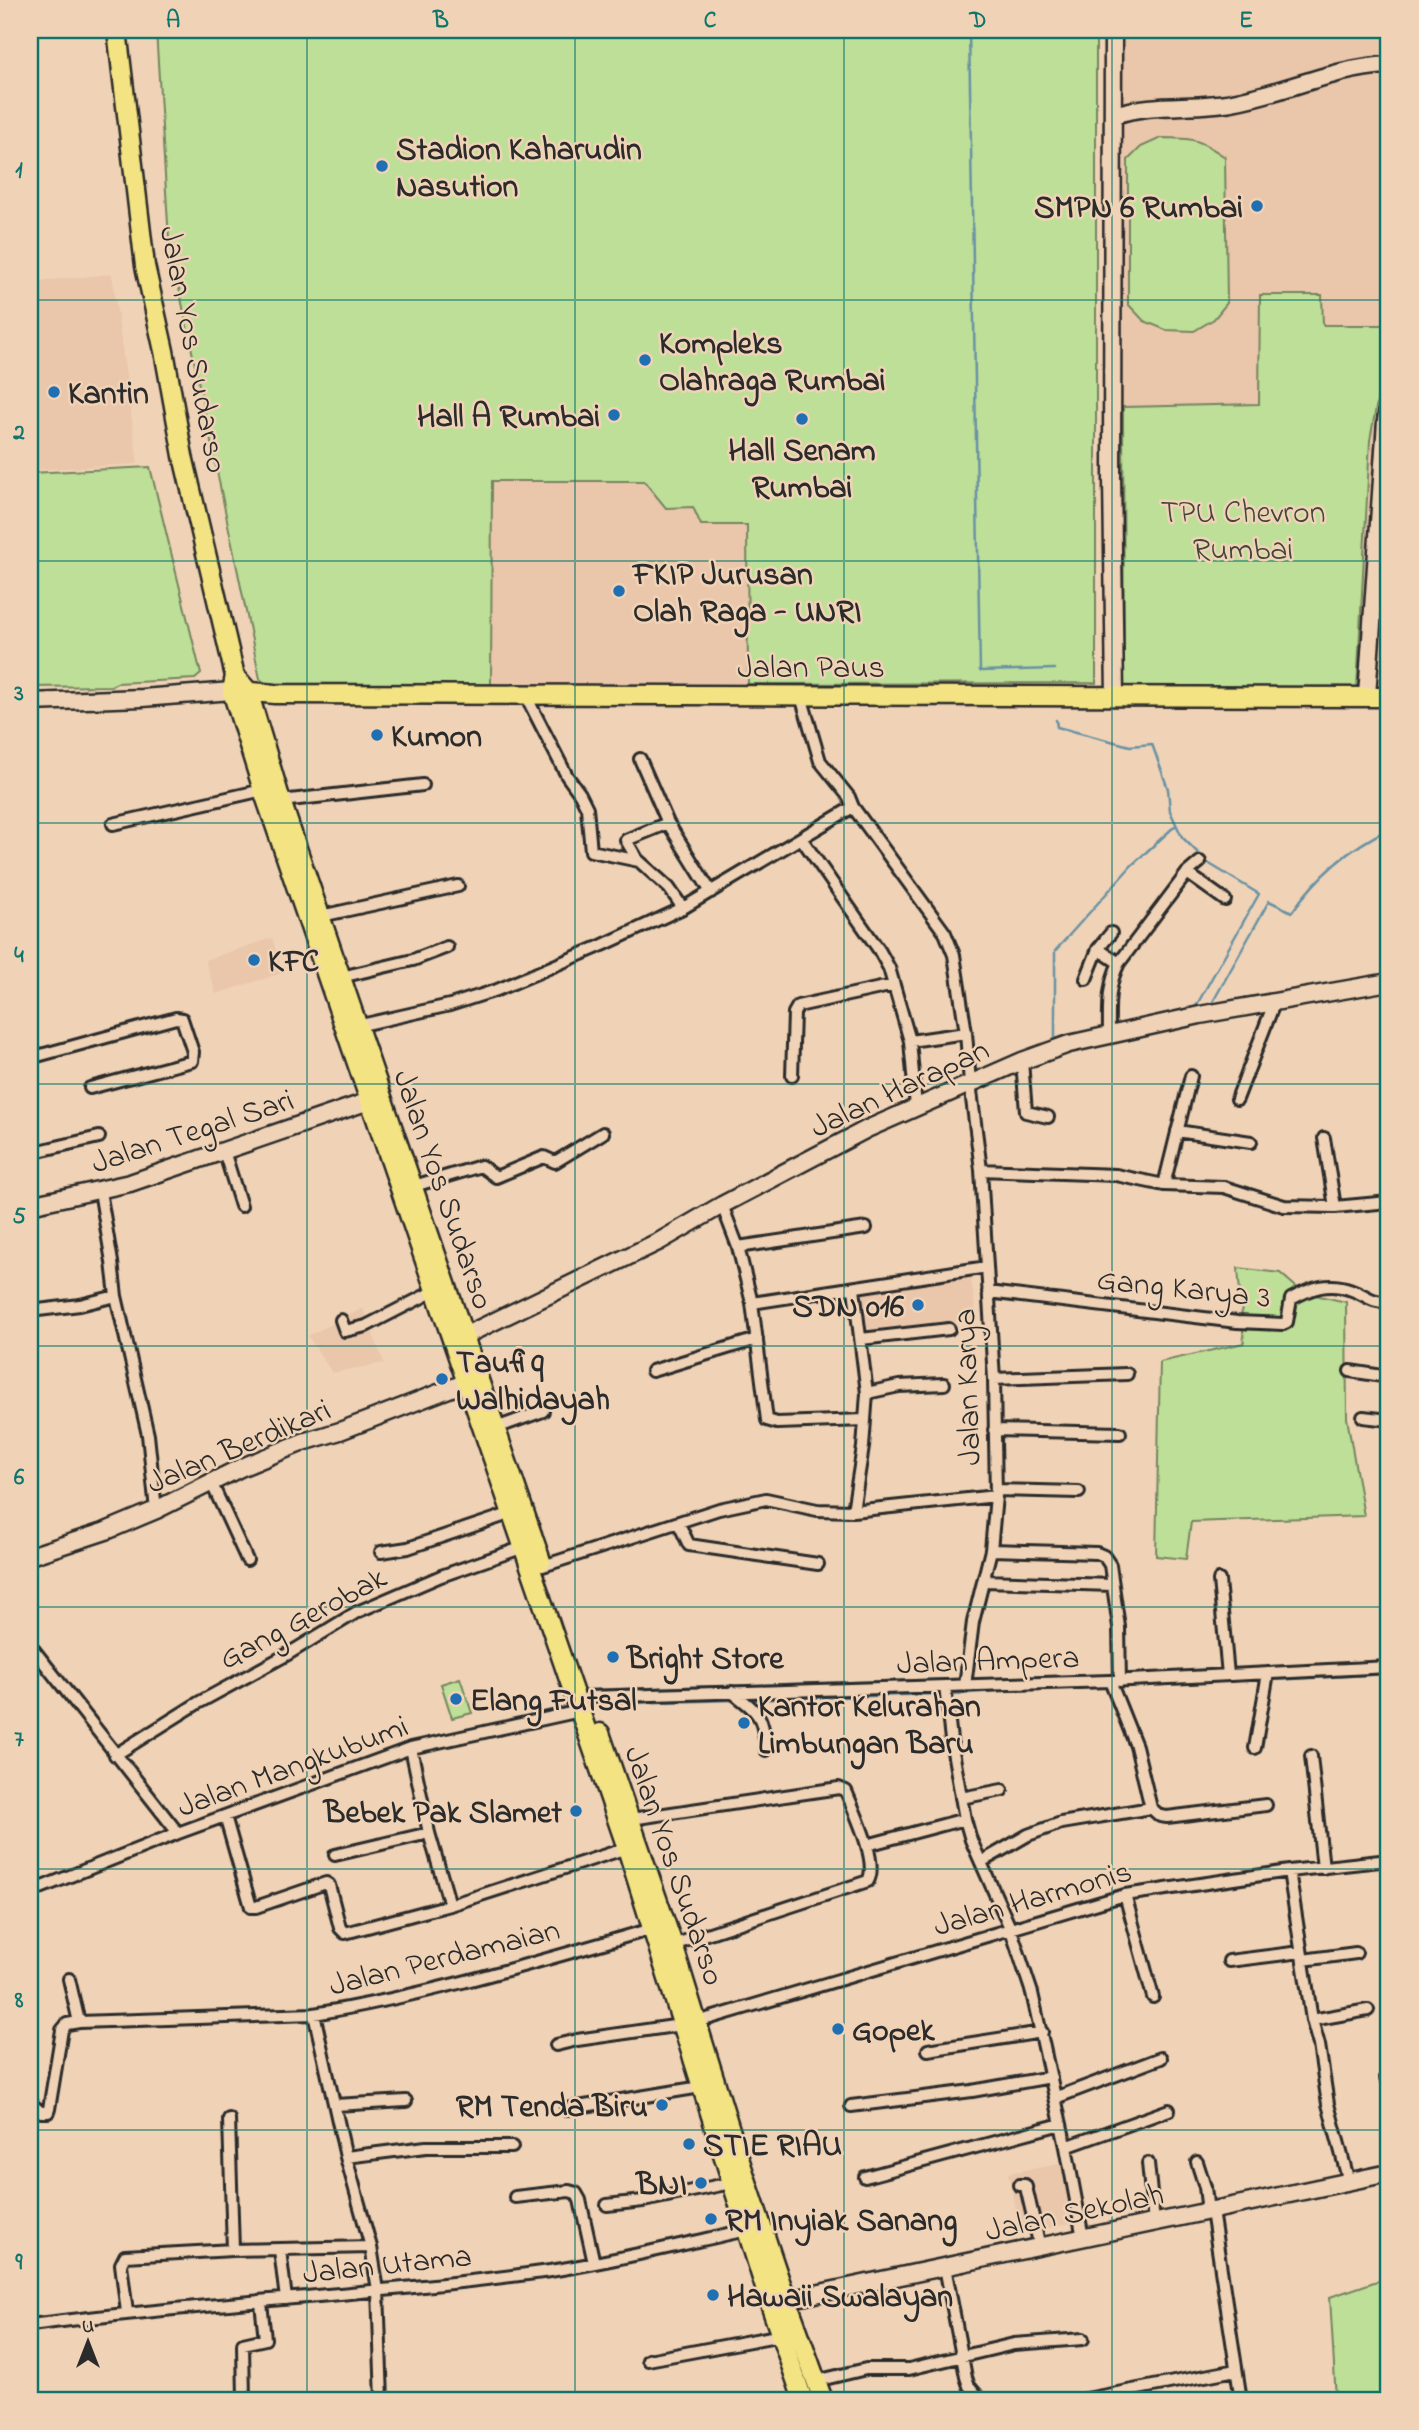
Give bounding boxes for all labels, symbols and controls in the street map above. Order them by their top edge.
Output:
text: A [166,5,180,38]
text: B [432,5,449,38]
text: C [704,5,717,38]
text: D [969,5,986,38]
text: E [1239,5,1253,38]
place label: Stadion Kaharudin Nasution [396,128,642,212]
text: 1 [15,155,23,188]
marker: Stadion Kaharudin Nasution [374,158,390,174]
place label: SMPN 6 Rumbai [1034,186,1243,233]
marker: SMPN 6 Rumbai [1249,198,1265,214]
street label: Jalan Yos Sudarso [145,222,239,477]
place label: Kompleks Olahraga Rumbai [659,322,885,407]
marker: Kompleks Olahraga Rumbai [637,352,653,368]
place label: Kantin [68,372,149,419]
marker: Kantin [46,384,62,400]
place label: Hall A Rumbai [417,395,600,442]
marker: Hall A Rumbai [606,407,622,423]
marker: Hall Senam Rumbai [794,411,810,427]
text: 2 [12,417,25,450]
place label: Hall Senam Rumbai [728,429,876,513]
park label: TPU Chevron Rumbai [1161,491,1325,575]
place label: FKIP Jurusan Olah Raga - UNRI [631,553,862,638]
marker: FKIP Jurusan Olah Raga - UNRI [611,583,627,599]
street label: Jalan Paus [737,646,885,693]
text: 3 [13,678,24,711]
place label: Kumon [391,715,482,762]
marker: Kumon [369,727,385,743]
text: 4 [14,940,24,973]
place label: KFC [268,940,320,987]
marker: KFC [246,952,262,968]
street label: Jalan Harapan [803,1028,998,1152]
street label: Jalan Yos Sudarso [379,1064,505,1316]
street label: Jalan Tegal Sari [86,1078,300,1188]
text: 5 [12,1201,26,1234]
street label: Gang Karya 3 [1094,1258,1273,1323]
place label: SDN 016 [792,1285,904,1332]
marker: SDN 016 [910,1297,926,1313]
street label: Jalan Karya [943,1308,996,1466]
place label: Taufiq Walhidayah [456,1341,610,1426]
marker: Taufiq Walhidayah [434,1371,450,1387]
street label: Jalan Berdikari [140,1388,339,1508]
text: 6 [14,1462,25,1495]
street label: Gang Gerobak [212,1556,397,1684]
street label: Jalan Ampera [896,1636,1080,1689]
place label: Bright Store [625,1637,785,1685]
marker: Bright Store [605,1649,621,1665]
place label: Elang Futsal [470,1679,637,1727]
place label: Kantor Kelurahan Limbungan Baru [758,1685,981,1770]
marker: Elang Futsal [448,1691,464,1707]
street label: Jalan Mangkubumi [171,1705,415,1832]
marker: Kantor Kelurahan Limbungan Baru [736,1715,752,1731]
text: 7 [14,1724,24,1757]
street label: Jalan Yos Sudarso [610,1740,736,1992]
place label: Bebek Pak Slamet [322,1791,562,1838]
marker: Bebek Pak Slamet [568,1803,584,1819]
street label: Jalan Harmonis [928,1850,1138,1951]
street label: Jalan Perdamaian [324,1908,565,2011]
text: 8 [14,1985,24,2018]
place label: Gopek [852,2009,935,2056]
marker: Gopek [830,2021,846,2037]
place label: RM Tenda Biru [456,2085,648,2132]
marker: RM Tenda Biru [654,2097,670,2113]
place label: STIE RIAU [703,2124,842,2171]
marker: STIE RIAU [681,2136,697,2152]
place label: BNI [634,2163,687,2210]
street label: Jalan Sekolah [981,2173,1169,2256]
marker: BNI [693,2175,709,2191]
place label: RM Inyiak Sanang [725,2199,957,2247]
marker: RM Inyiak Sanang [703,2211,719,2227]
street label: Jalan Utama [301,2234,474,2299]
text: 9 [15,2247,24,2280]
place label: Hawaii Swalayan [727,2275,953,2323]
marker: Hawaii Swalayan [705,2287,721,2303]
north arrow [52,2308,122,2378]
text: U [82,2314,94,2341]

